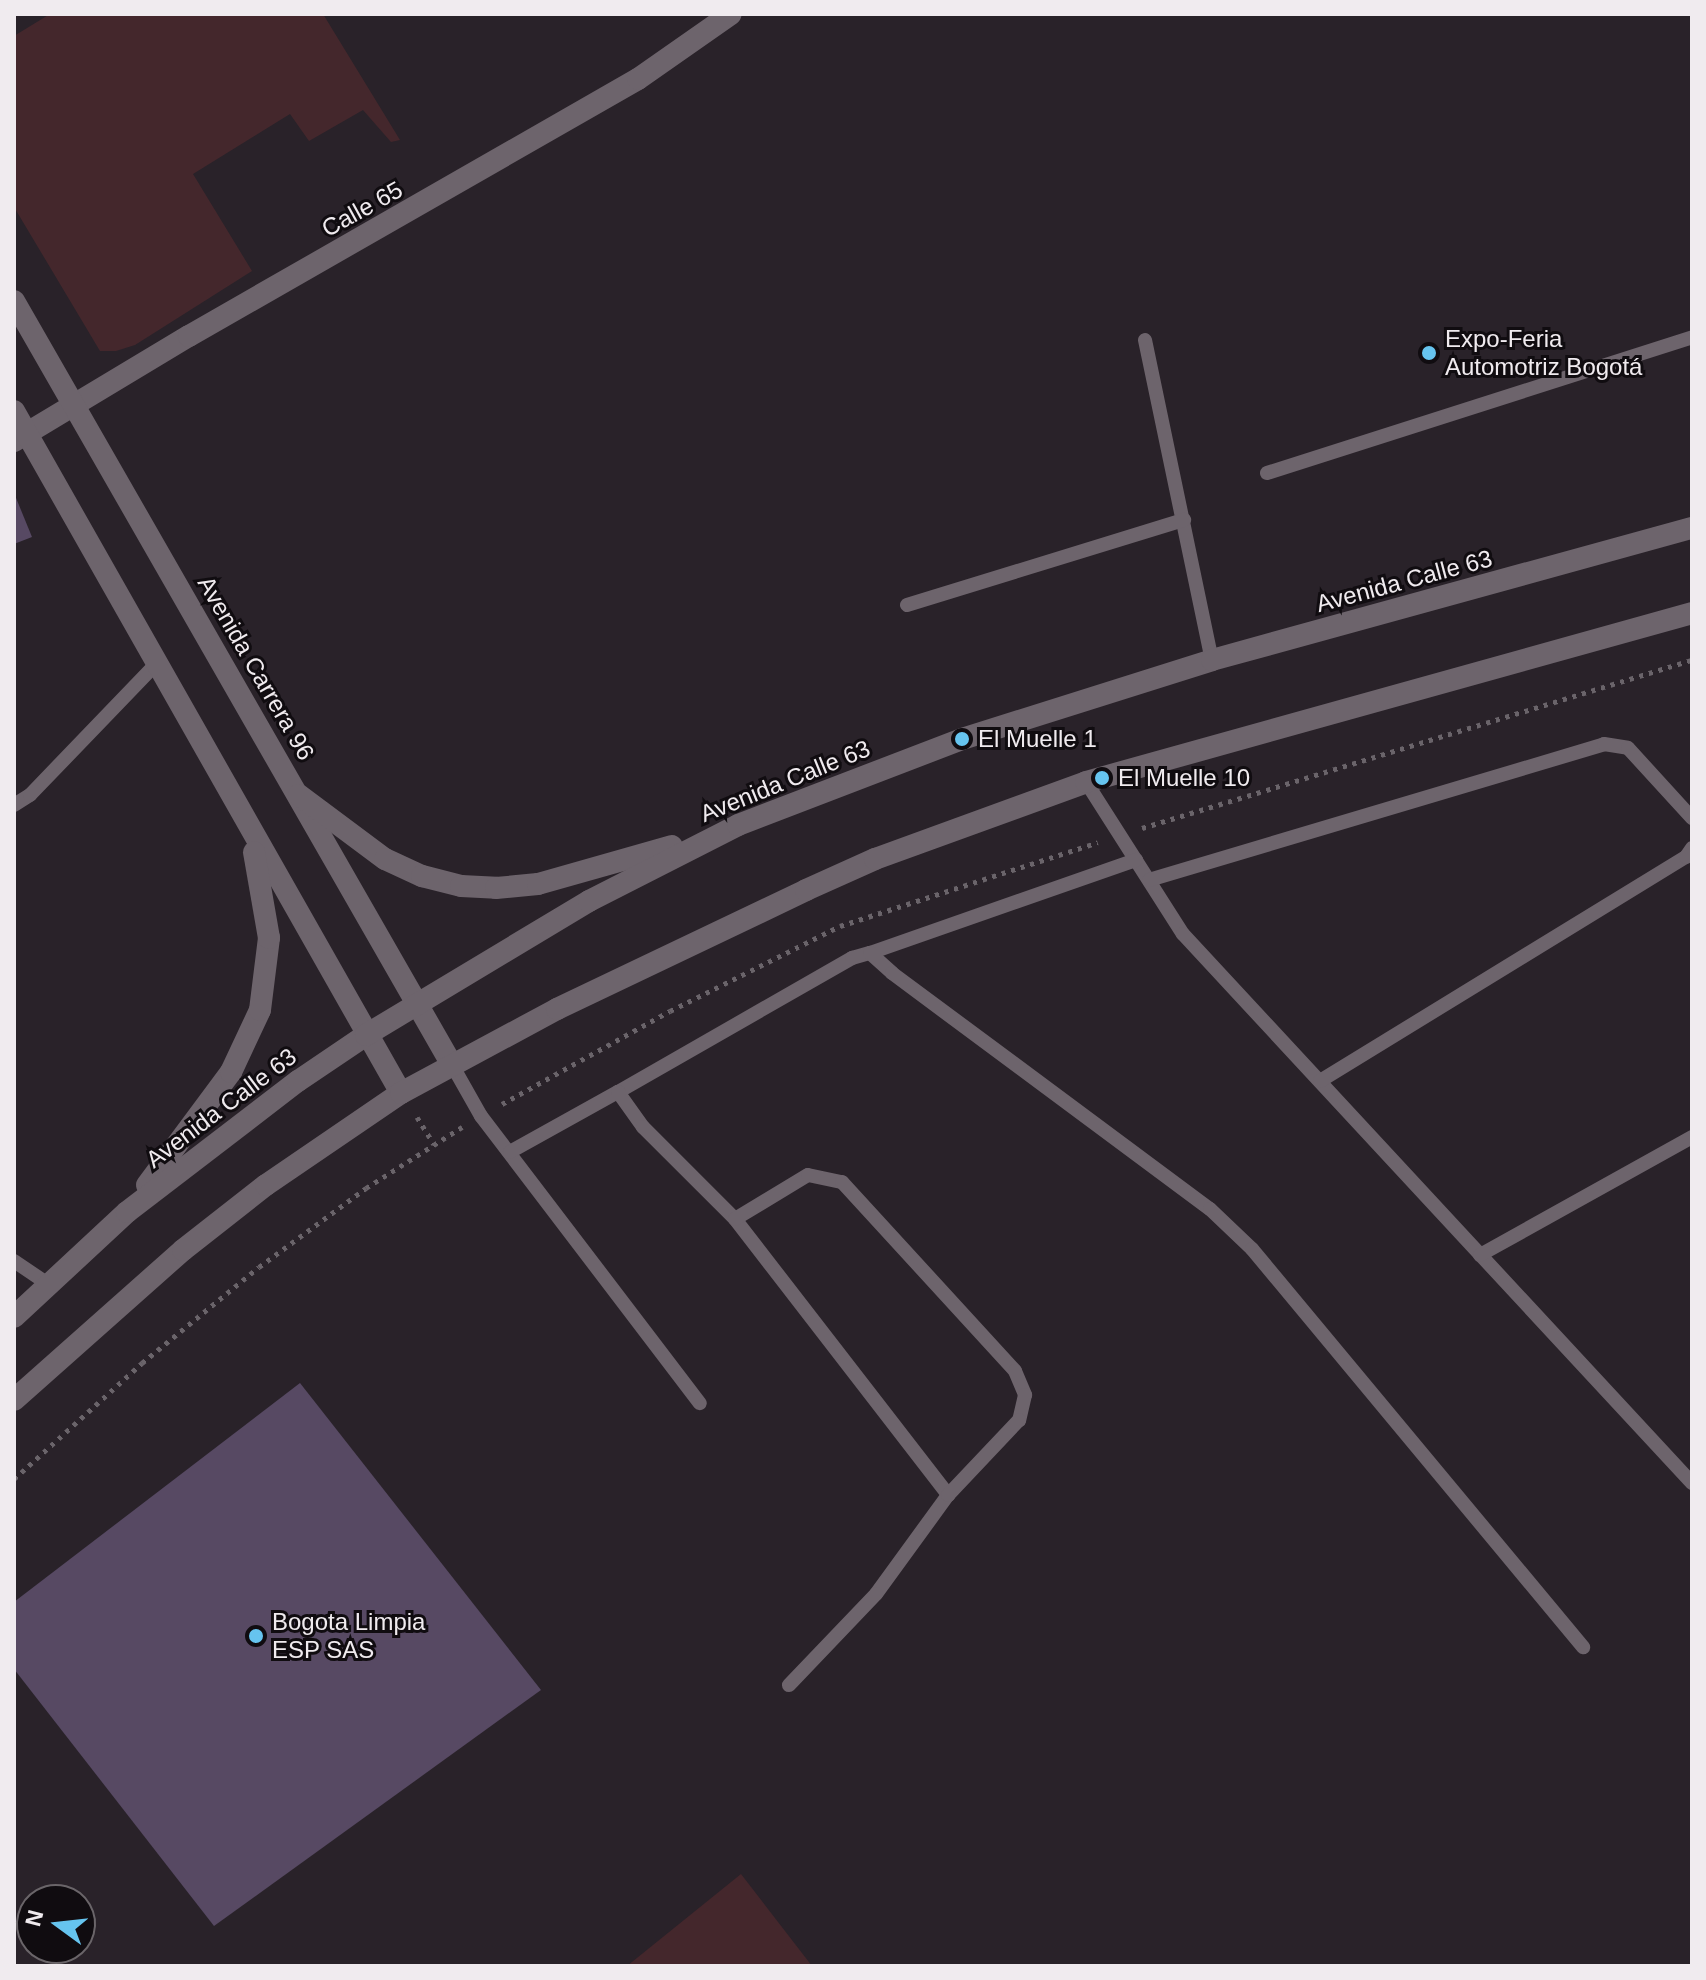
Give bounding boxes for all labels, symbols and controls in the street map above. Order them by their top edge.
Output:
street label: Calle 65 [317,175,407,243]
place label: Expo-Feria Automotriz Bogotá [1445,325,1642,381]
marker: Expo-Feria Automotriz Bogotá [1420,344,1438,362]
street label: Avenida Calle 63 [1313,544,1495,618]
street label: Avenida Carrera 96 [192,571,320,765]
place label: El Muelle 1 [978,725,1097,753]
marker: El Muelle 1 [953,730,971,748]
street label: Avenida Calle 63 [696,734,874,828]
place label: El Muelle 10 [1118,764,1250,792]
marker: El Muelle 10 [1093,769,1111,787]
street label: Avenida Calle 63 [140,1042,302,1174]
place label: Bogota Limpia ESP SAS [272,1608,425,1664]
marker: Bogota Limpia ESP SAS [247,1627,265,1645]
north arrow [16,1884,96,1964]
text: N [20,1907,48,1929]

